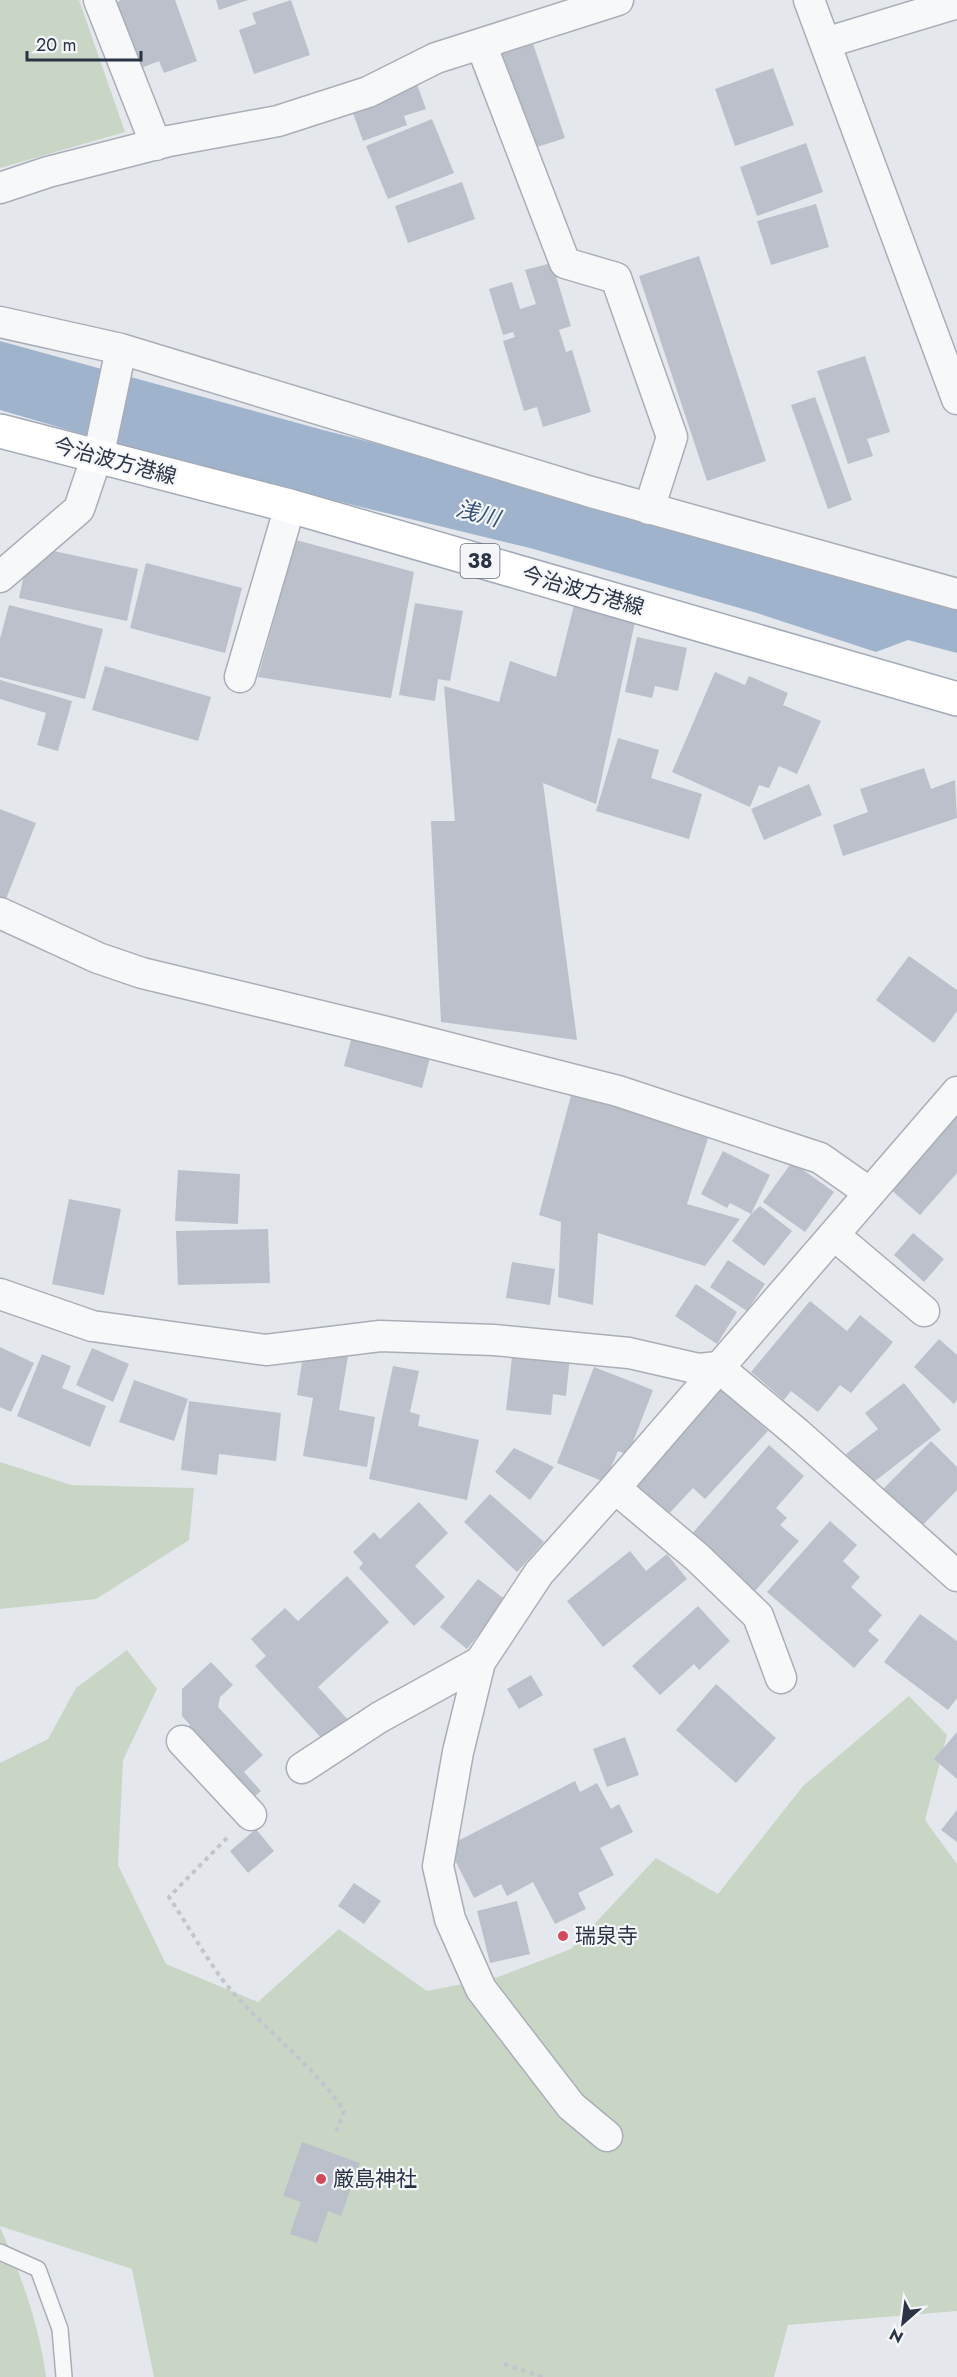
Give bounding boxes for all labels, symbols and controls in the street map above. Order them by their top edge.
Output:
scale bar [27,24,141,62]
text: 20 m [36,32,76,58]
street label: 今治波方港線 [50,430,180,492]
water label: 浅川 [453,492,505,535]
road number: 38 [460,544,500,578]
street label: 今治波方港線 [518,559,648,623]
place label: 瑞泉寺 [575,1921,638,1951]
marker: 瑞泉寺 [556,1929,570,1943]
place label: 厳島神社 [333,2164,417,2194]
marker: 厳島神社 [314,2172,328,2186]
north arrow [873,2293,933,2353]
text: N [885,2323,907,2349]

